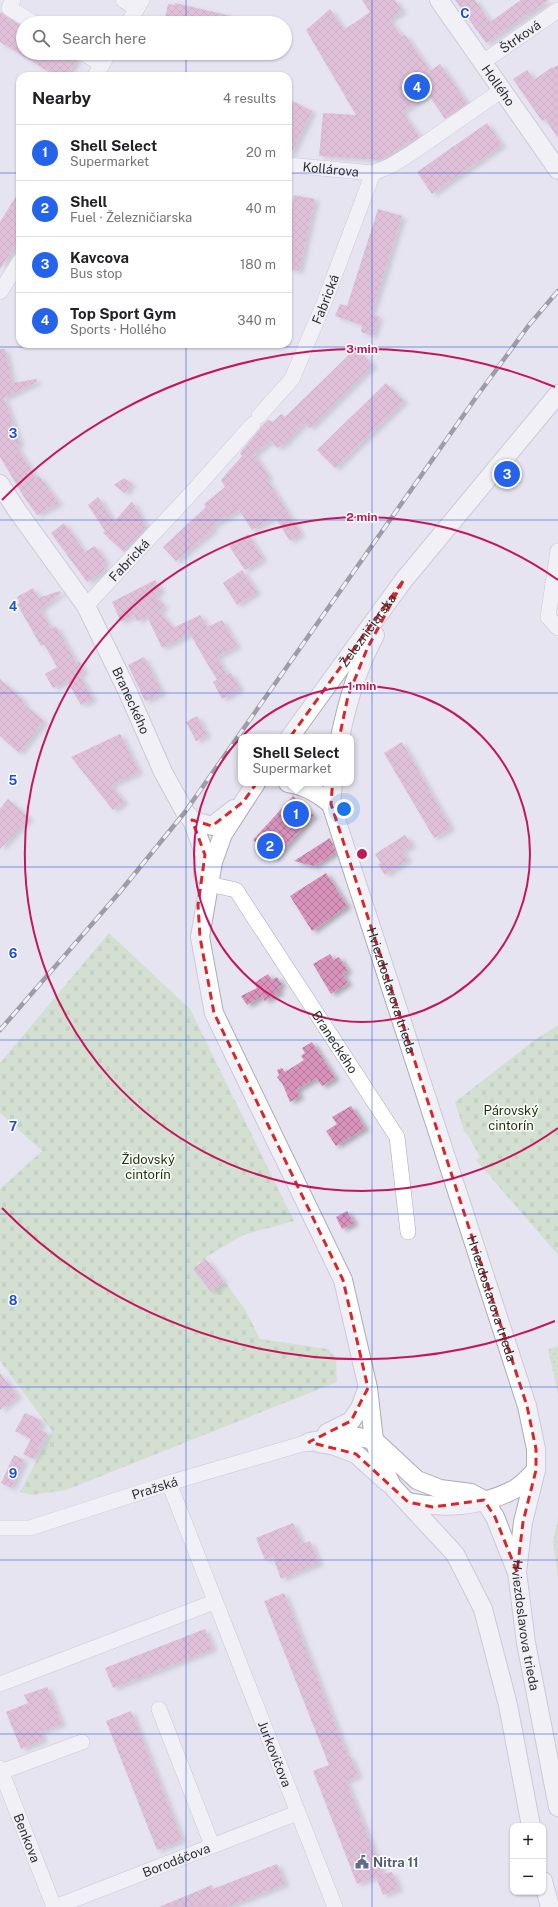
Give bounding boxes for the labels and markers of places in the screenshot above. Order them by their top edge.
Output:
pin: 4 [404,72,430,102]
pin: 3 [494,459,520,489]
pin: 1 [283,799,309,829]
pin: 2 [257,831,283,861]
centre of rings [355,847,369,861]
public building icon: Nitra 11 [354,1854,370,1870]
place label: Nitra 11 [373,1855,419,1870]

